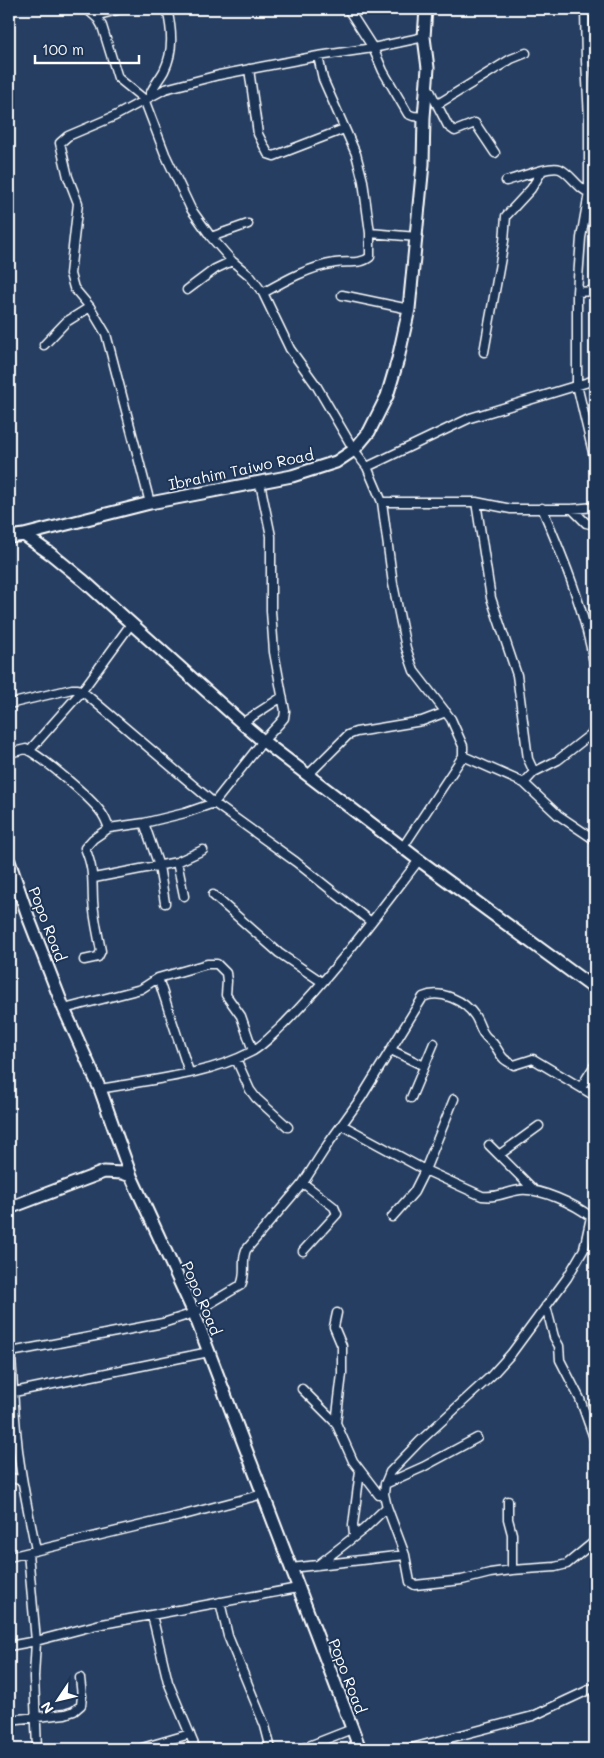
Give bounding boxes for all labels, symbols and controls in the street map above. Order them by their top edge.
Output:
scale bar [35,32,139,64]
text: 100 m [42,39,84,59]
street label: Ibrahim Taiwo Road [167,444,315,494]
street label: Popo Road [25,884,71,964]
street label: Popo Road [177,1258,227,1338]
street label: Popo Road [325,1636,371,1716]
north arrow [32,1676,82,1726]
text: N [36,1698,58,1718]

